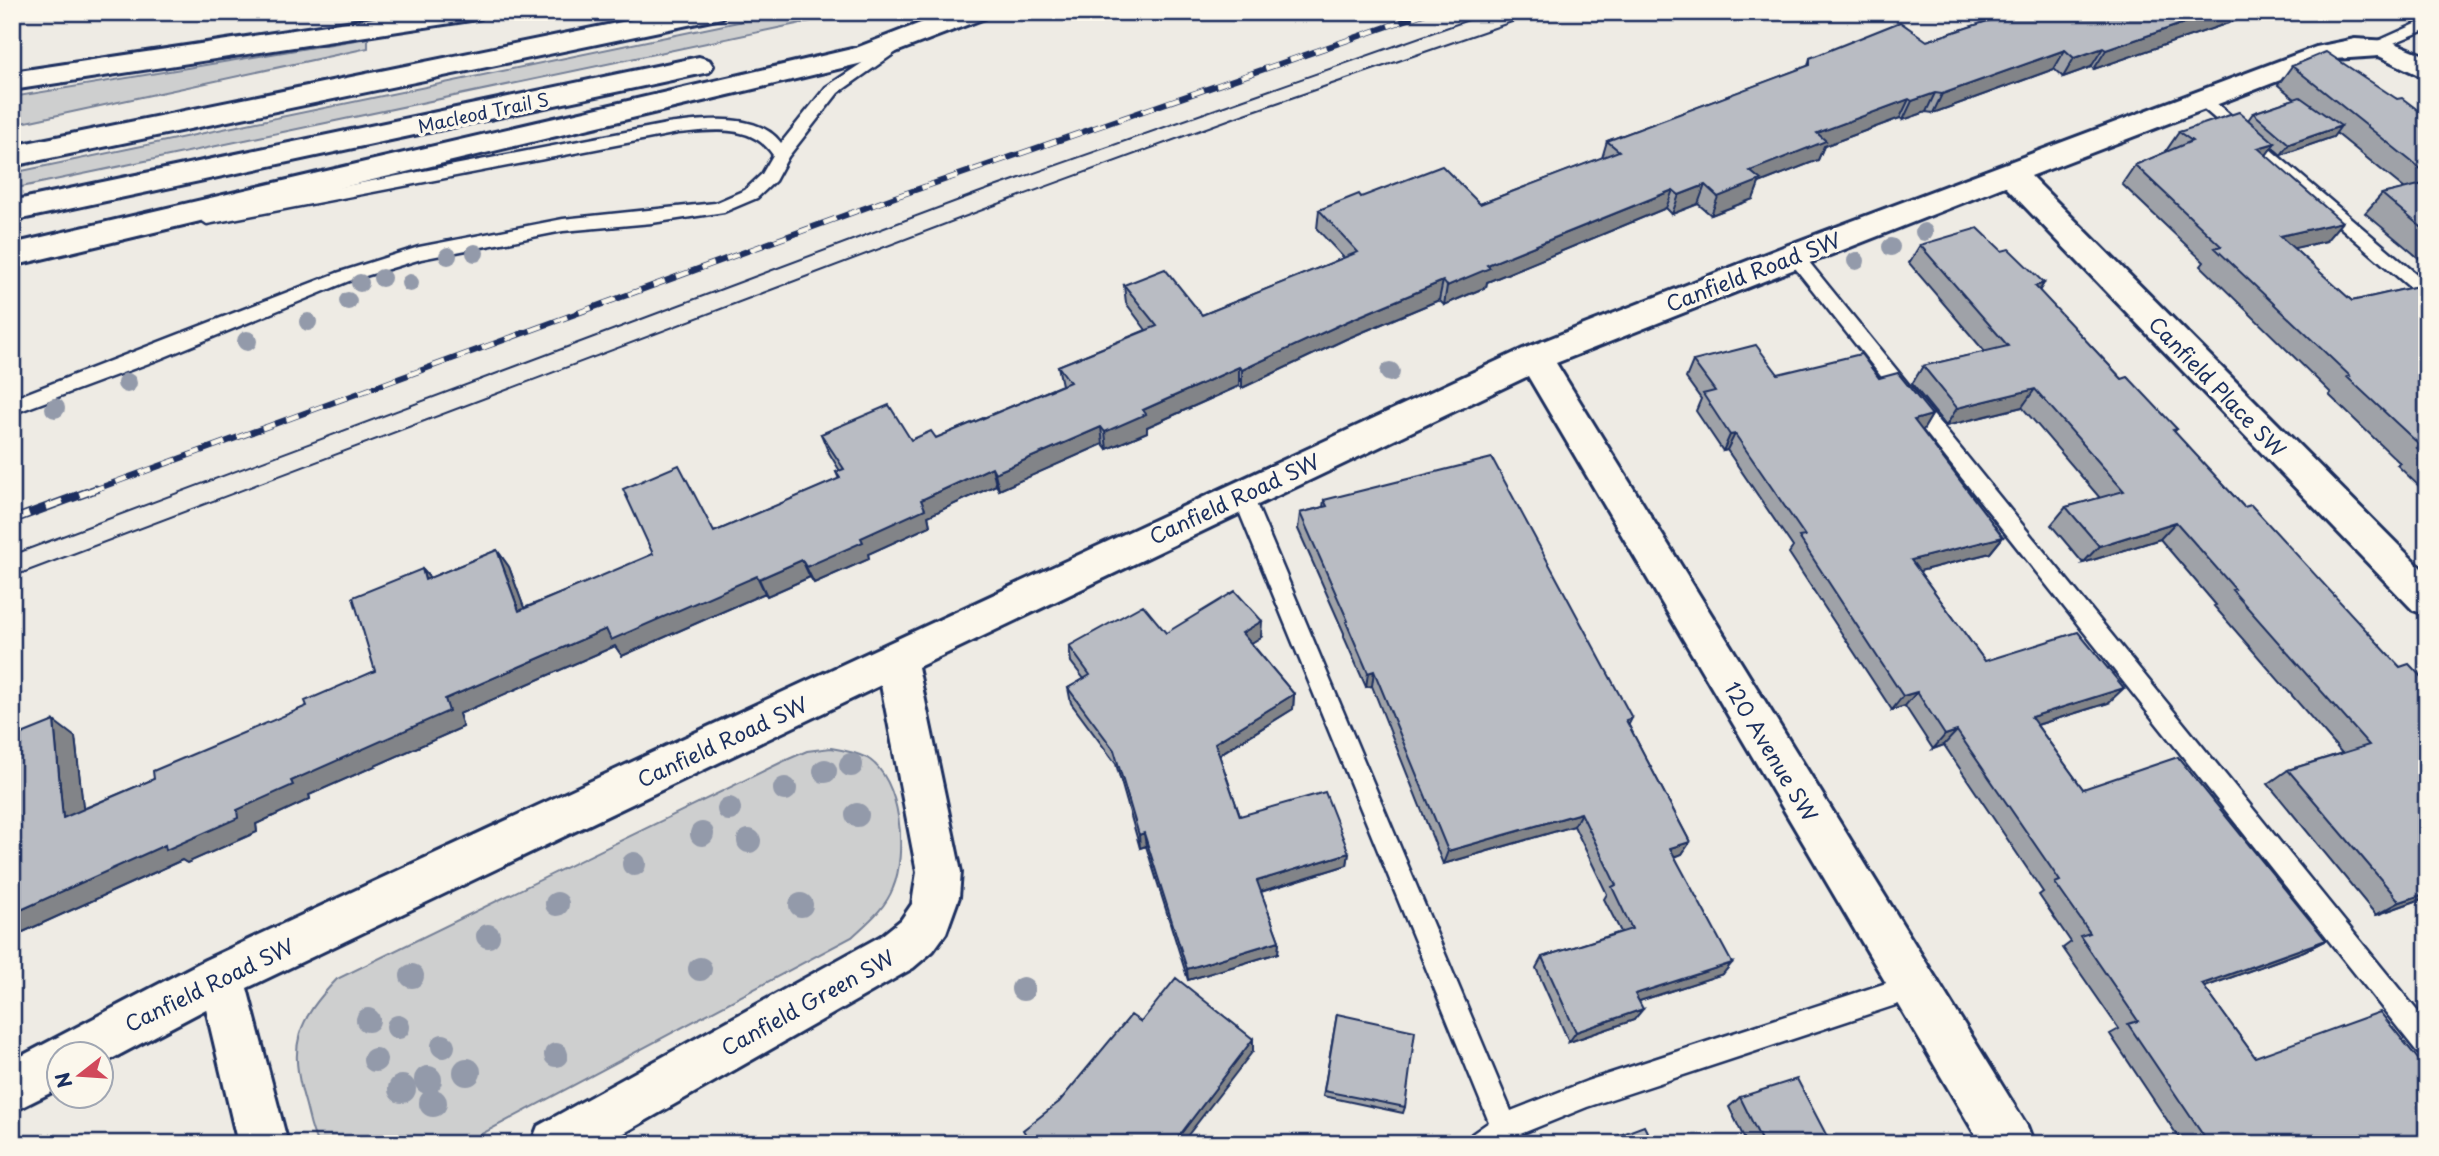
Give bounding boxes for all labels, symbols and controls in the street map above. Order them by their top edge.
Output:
street label: Macleod Trail S [415,85,551,139]
street label: Canfield Road SW [1661,223,1846,319]
street label: Canfield Place SW [2142,308,2294,464]
street label: Canfield Road SW [1143,444,1325,552]
street label: 120 Avenue SW [1718,675,1827,827]
street label: Canfield Road SW [631,687,813,795]
street label: Canfield Road SW [119,929,300,1039]
street label: Canfield Green SW [715,941,900,1063]
north arrow [46,1040,116,1110]
text: N [47,1069,78,1092]

